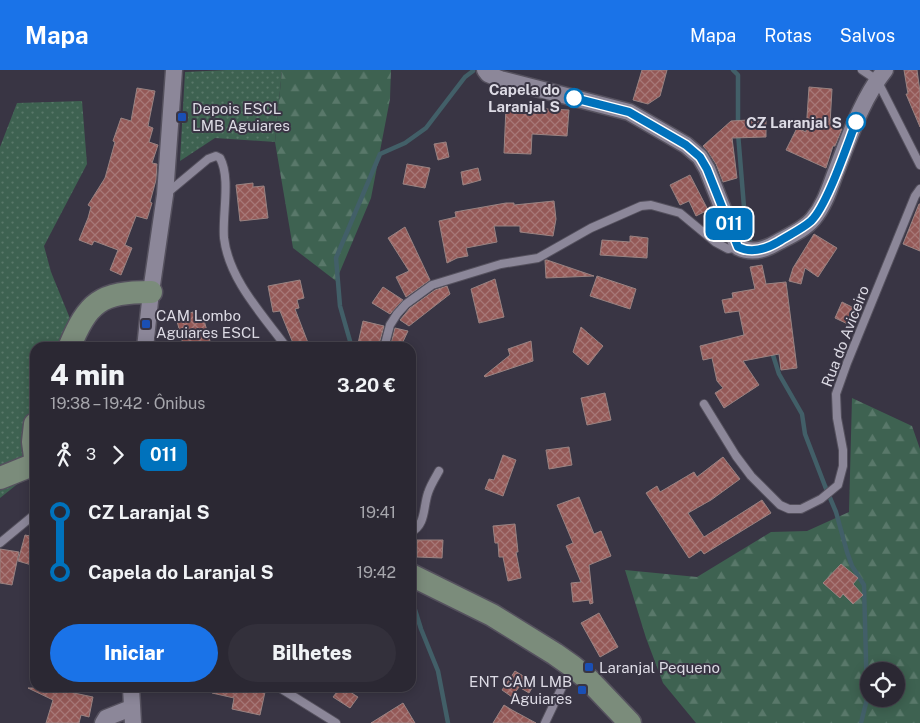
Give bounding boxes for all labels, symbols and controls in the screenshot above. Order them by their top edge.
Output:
text: Mapa [25,21,89,49]
text: Mapa [690,25,736,46]
text: Rotas [764,25,812,46]
text: Salvos [840,25,895,46]
place label: Capela do Laranjal S [488,81,560,115]
marker: Capela do Laranjal S [564,88,584,108]
place label: Depois ESCL LMB Aguiares [192,100,290,134]
marker: Depois ESCL LMB Aguiares [176,111,188,123]
marker: CZ Laranjal S [846,112,866,132]
place label: CZ Laranjal S [746,114,842,131]
line badge: 011 [700,208,758,240]
text: 011 [715,213,743,234]
street label: Rua do Aviceiro [818,283,872,389]
place label: CAM Lombo Aguiares ESCL [156,307,260,341]
marker: CAM Lombo Aguiares ESCL [140,318,152,330]
text: 4 min [50,358,125,391]
text: 3.20 € [337,374,396,396]
text: 19:38 – 19:42 · Ônibus [50,394,205,413]
icon: walk [50,441,78,469]
icon: forward [104,441,132,469]
text: 011 [150,444,177,465]
text: 3 [86,445,96,464]
text: CZ Laranjal S [88,501,210,523]
text: 19:41 [359,503,396,522]
text: Capela do Laranjal S [88,561,274,583]
text: 19:42 [356,563,396,582]
button: Iniciar [50,624,218,682]
button: Bilhetes [228,624,396,682]
place label: Laranjal Pequeno [599,659,720,676]
marker: Laranjal Pequeno [583,661,595,673]
map controls [860,662,905,707]
button: locate [860,662,905,707]
place label: ENT CAM LMB Aguiares [469,673,572,707]
marker: ENT CAM LMB Aguiares [576,684,588,696]

